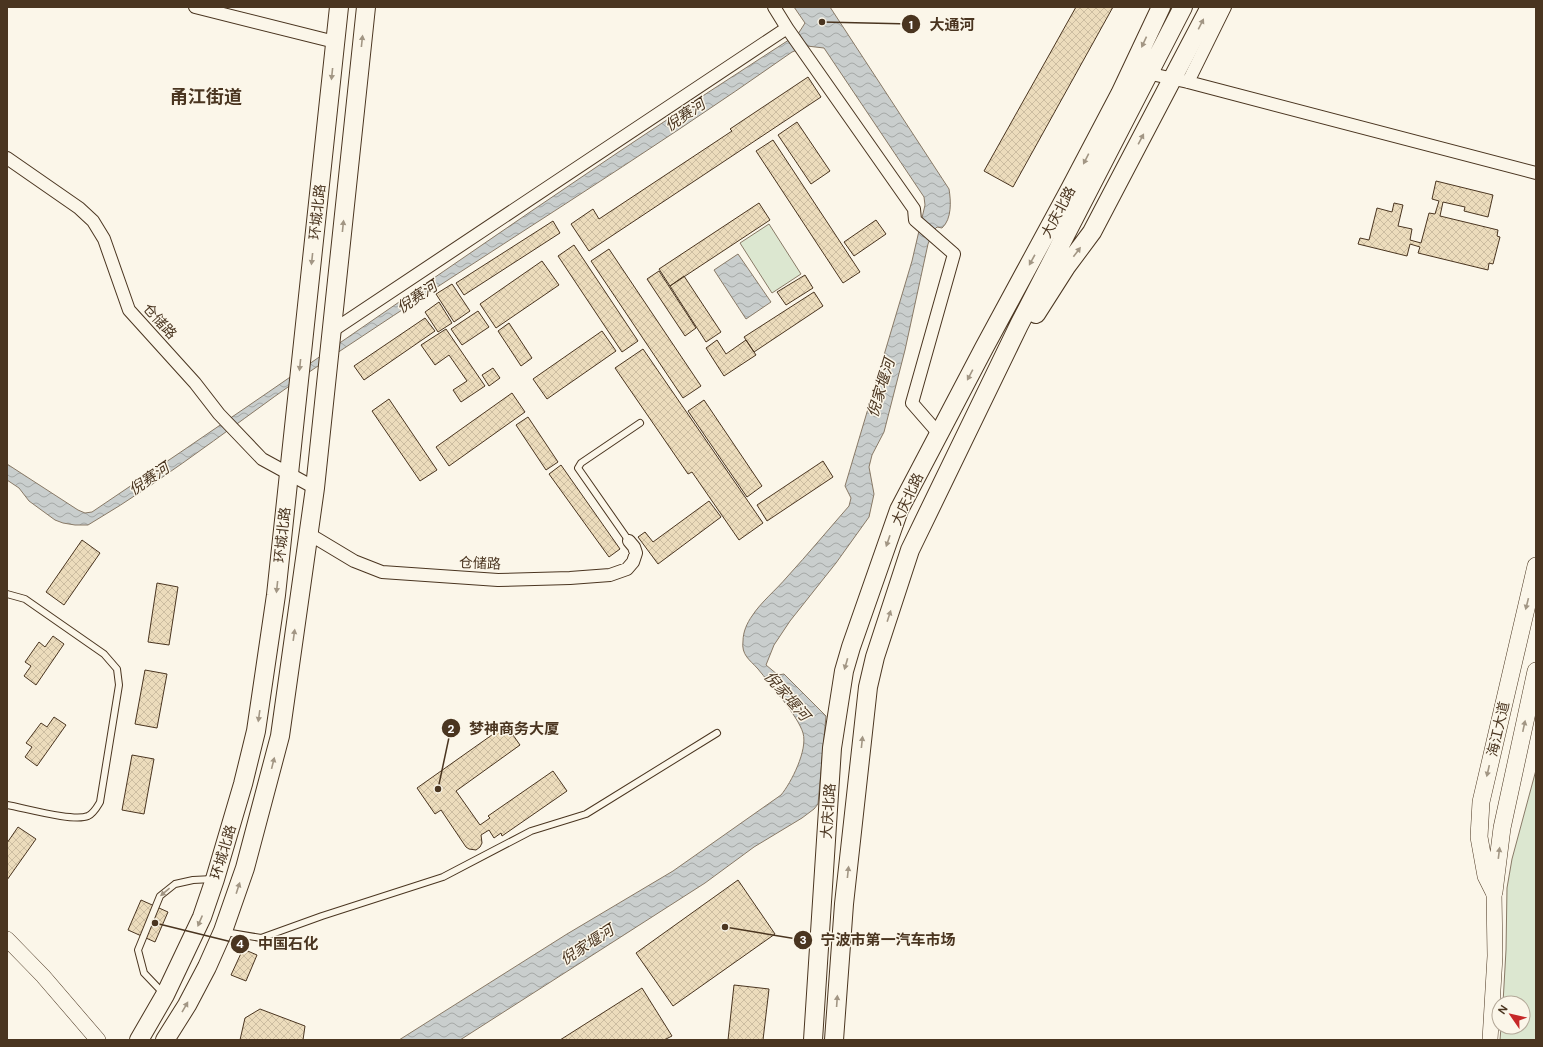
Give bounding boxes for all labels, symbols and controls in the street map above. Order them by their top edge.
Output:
callout: 大通河 [901,11,982,38]
text: 大通河 [929,15,975,35]
text: 1 [909,17,913,33]
one-way arrow [1198,18,1205,30]
one-way arrow [359,35,366,47]
one-way arrow [1141,37,1147,48]
one-way arrow [329,68,335,80]
district label: 甬江街道 [170,85,242,109]
water label: 倪赛河 [661,92,712,136]
one-way arrow [1138,133,1144,145]
one-way arrow [1083,153,1089,164]
street label: 环城北路 [305,183,329,241]
street label: 大庆北路 [1037,183,1079,241]
one-way arrow [340,220,346,232]
one-way arrow [1073,247,1081,258]
one-way arrow [309,252,315,265]
one-way arrow [1028,254,1035,266]
water label: 倪赛河 [393,274,444,318]
street label: 仓储路 [139,299,181,343]
water label: 倪家堰河 [863,354,900,420]
one-way arrow [297,359,303,371]
one-way arrow [967,369,973,381]
water label: 倪赛河 [125,456,176,500]
street label: 大庆北路 [887,470,927,528]
street label: 环城北路 [270,506,294,564]
one-way arrow [885,536,891,548]
street label: 仓储路 [459,553,501,573]
one-way arrow [274,581,280,593]
one-way arrow [1524,598,1530,610]
one-way arrow [886,609,892,621]
one-way arrow [291,629,297,641]
one-way arrow [843,659,849,671]
water label: 倪家堰河 [760,667,816,727]
street label: 海江大道 [1483,700,1513,758]
one-way arrow [256,710,262,722]
callout: 梦神商务大厦 [441,715,567,742]
text: 梦神商务大厦 [469,719,559,739]
one-way arrow [1522,720,1528,732]
text: 2 [448,721,455,737]
one-way arrow [859,736,865,748]
one-way arrow [270,757,276,769]
one-way arrow [1485,765,1491,777]
street label: 大庆北路 [817,782,839,840]
street label: 环城北路 [206,823,240,881]
one-way arrow [1496,847,1502,859]
one-way arrow [844,866,851,878]
one-way arrow [235,882,241,894]
one-way arrow [160,887,171,896]
one-way arrow [196,916,202,928]
water label: 倪家堰河 [556,919,620,970]
callout: 宁波市第一汽车市场 [793,926,964,953]
callout: 中国石化 [230,930,326,957]
text: 宁波市第一汽车市场 [820,930,956,950]
text: 3 [799,932,807,948]
text: 中国石化 [258,934,318,954]
text: 4 [236,936,244,952]
one-way arrow [833,995,840,1007]
north arrow [1491,995,1531,1035]
one-way arrow [182,1001,189,1013]
text: N [1495,1002,1511,1017]

